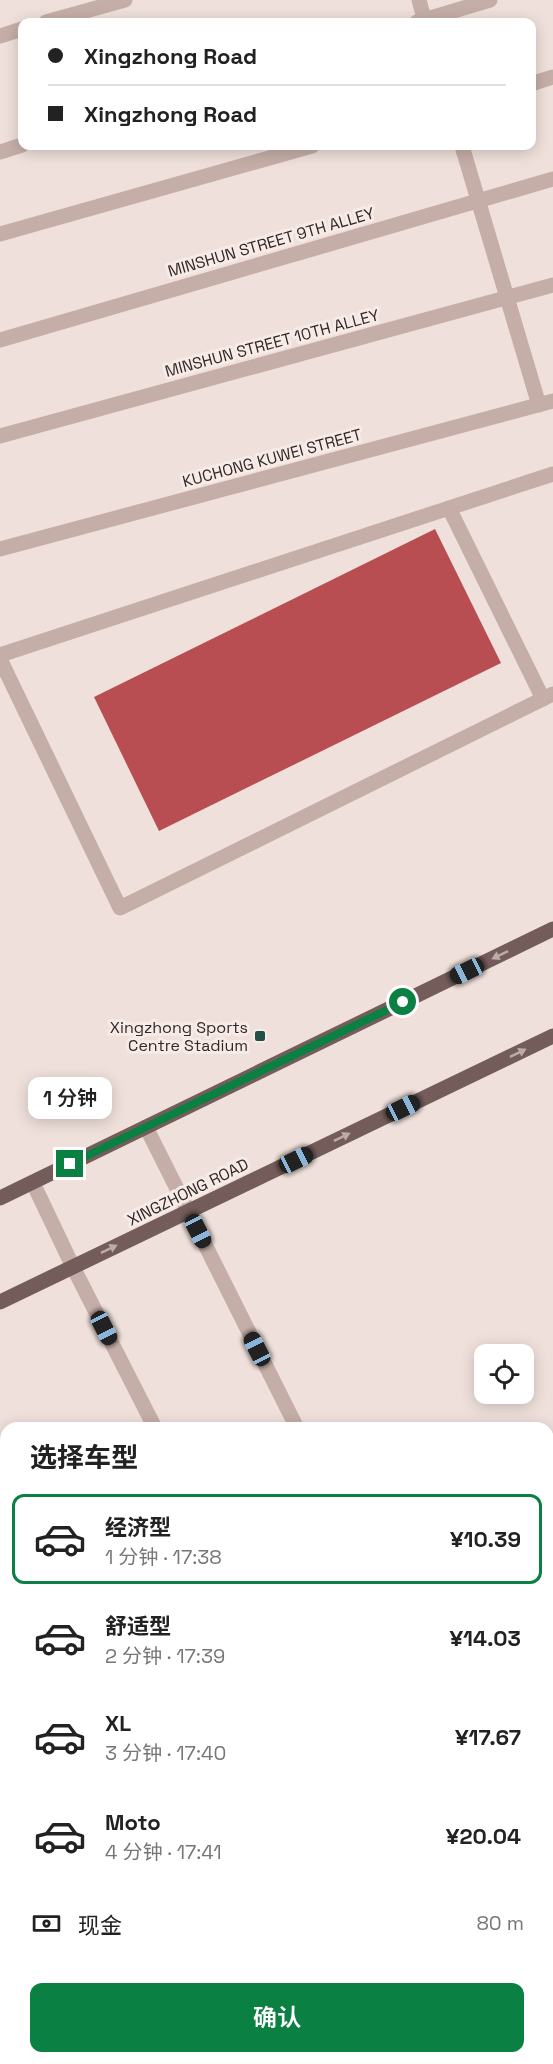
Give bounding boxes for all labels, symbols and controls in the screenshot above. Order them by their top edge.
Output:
text: Xingzhong Road [84,42,257,70]
text: Xingzhong Road [84,100,257,128]
street label: MINSHUN STREET 9TH ALLEY [165,202,377,282]
street label: MINSHUN STREET 10TH ALLEY [163,304,382,382]
street label: KUCHONG KUWEI STREET [180,424,364,492]
one-way arrow [492,950,509,959]
car [447,955,487,987]
route start [389,988,416,1015]
place label: Xingzhong Sports Centre Stadium [110,1017,248,1056]
marker: Xingzhong Sports Centre Stadium [253,1029,267,1043]
one-way arrow [509,1048,526,1057]
callout: 1 分钟 [28,1077,112,1119]
text: 1 分钟 [43,1085,97,1111]
car [383,1092,423,1124]
one-way arrow [333,1133,350,1142]
car [276,1144,316,1176]
route end [56,1150,83,1177]
street label: XINGZHONG ROAD [124,1154,252,1230]
car [182,1211,214,1251]
one-way arrow [101,1245,118,1254]
car [88,1308,120,1348]
car [241,1329,273,1369]
map controls [474,1344,534,1404]
button: locate [474,1344,534,1404]
text: 选择车型 [30,1440,138,1475]
icon: car [33,1512,87,1566]
text: 经济型 [105,1513,171,1541]
text: ¥10.39 [450,1525,521,1553]
text: 1 分钟 · 17:38 [105,1544,222,1570]
icon: car [33,1611,87,1665]
text: 舒适型 [105,1612,171,1640]
text: ¥14.03 [449,1624,521,1652]
text: 2 分钟 · 17:39 [105,1643,225,1669]
text: XL [105,1709,131,1737]
icon: car [33,1710,87,1764]
text: ¥17.67 [455,1723,521,1751]
text: 3 分钟 · 17:40 [105,1740,226,1766]
text: Moto [105,1808,161,1836]
icon: car [33,1809,87,1863]
text: ¥20.04 [446,1822,521,1850]
text: 4 分钟 · 17:41 [105,1839,222,1865]
icon: cash [30,1907,63,1940]
text: 80 m [476,1910,524,1936]
text: 现金 [78,1911,122,1939]
button: 确认 [30,1983,524,2052]

